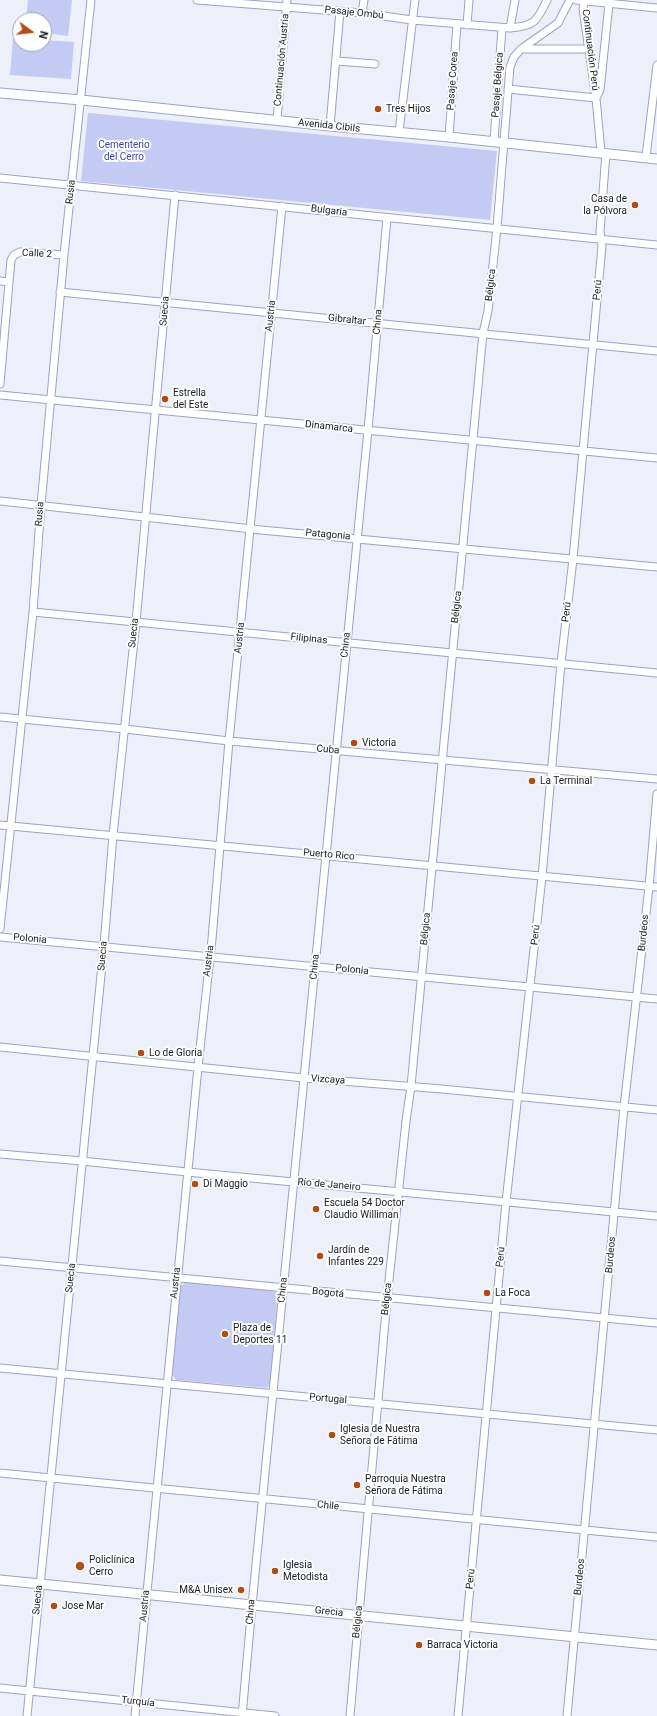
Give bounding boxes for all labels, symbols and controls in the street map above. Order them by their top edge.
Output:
street label: Pasaje Ombú [324,4,384,22]
street label: Continuación Perú [579,9,601,91]
north arrow [12,12,52,52]
street label: Continuación Austria [272,13,292,107]
text: N [36,30,50,40]
street label: Pasaje Corea [445,51,461,111]
street label: Pasaje Bélgica [490,52,506,118]
place label: Tres Hijos [386,103,431,115]
marker: Tres Hijos [373,104,383,114]
street label: Avenida Cibils [297,117,361,135]
park label: Cementerio del Cerro [98,139,150,162]
street label: Rusia [64,179,78,205]
place label: Casa de la Pólvora [583,193,627,216]
marker: Casa de la Pólvora [630,200,640,210]
street label: Bulgaria [310,203,348,219]
street label: Calle 2 [22,247,52,261]
street label: Bélgica [483,268,499,302]
street label: Perú [591,279,605,301]
street label: Suecia [158,296,172,326]
street label: Austria [263,300,279,332]
street label: China [371,309,385,335]
street label: Gibraltar [327,312,367,328]
place label: Estrella del Este [173,387,208,410]
marker: Estrella del Este [160,394,170,404]
street label: Dinamarca [304,419,354,435]
street label: Rusia [33,501,47,527]
street label: Patagonia [305,527,351,543]
street label: Bélgica [449,590,465,624]
street label: Perú [560,601,574,623]
street label: Suecia [126,618,142,648]
street label: Austria [232,622,248,654]
street label: Filipinas [290,631,328,647]
street label: China [339,632,353,658]
place label: Victoria [362,737,396,749]
marker: Victoria [349,738,359,748]
street label: Cuba [316,743,340,757]
place label: La Terminal [540,775,592,787]
marker: La Terminal [527,776,537,786]
street label: Puerto Rico [303,847,355,863]
street label: Bélgica [419,912,433,946]
street label: Burdeos [636,914,652,952]
street label: Perú [529,924,543,946]
street label: Polonia [13,932,47,946]
street label: Suecia [96,941,110,971]
street label: Austria [201,945,217,977]
street label: China [308,954,322,980]
street label: Polonia [335,962,369,978]
place label: Lo de Gloria [149,1047,202,1059]
marker: Lo de Gloria [136,1048,146,1058]
street label: Vizcaya [310,1073,346,1087]
street label: Río de Janeiro [297,1176,361,1194]
place label: Di Maggio [203,1178,248,1190]
marker: Di Maggio [190,1179,200,1189]
place label: Escuela 54 Doctor Claudio Williman [324,1197,405,1220]
marker: Escuela 54 Doctor Claudio Williman [311,1204,321,1214]
street label: Burdeos [603,1236,619,1274]
place label: Jardín de Infantes 229 [328,1244,384,1268]
street label: Perú [494,1246,508,1268]
marker: Jardín de Infantes 229 [315,1251,325,1261]
street label: Suecia [63,1263,79,1293]
street label: Austria [168,1267,184,1299]
street label: China [276,1277,290,1303]
street label: Bélgica [379,1282,395,1316]
street label: Bogotá [311,1285,345,1301]
place label: La Foca [495,1287,530,1299]
marker: La Foca [482,1288,492,1298]
place label: Plaza de Deportes 11 [233,1322,287,1346]
marker: Plaza de Deportes 11 [220,1329,230,1339]
street label: Portugal [309,1391,347,1407]
place label: Iglesia de Nuestra Señora de Fátima [340,1423,420,1446]
marker: Iglesia de Nuestra Señora de Fátima [327,1430,337,1440]
place label: Parroquia Nuestra Señora de Fátima [365,1473,446,1496]
marker: Parroquia Nuestra Señora de Fátima [352,1480,362,1490]
street label: Chile [316,1499,340,1513]
place label: Policlínica Cerro [89,1554,135,1578]
street label: Burdeos [572,1558,588,1596]
place label: Iglesia Metodista [283,1559,328,1582]
marker: Policlínica Cerro [74,1560,86,1572]
marker: Iglesia Metodista [270,1566,280,1576]
street label: Perú [464,1568,478,1590]
place label: M&A Unisex [179,1584,233,1596]
street label: Suecia [30,1585,46,1615]
marker: M&A Unisex [236,1585,246,1595]
street label: Austria [138,1590,152,1622]
street label: China [244,1599,258,1625]
place label: Jose Mar [62,1600,104,1612]
marker: Jose Mar [49,1601,59,1611]
street label: Grecia [314,1605,344,1619]
street label: Bélgica [351,1605,365,1639]
place label: Barraca Victoria [427,1639,498,1651]
marker: Barraca Victoria [414,1640,424,1650]
street label: Turquía [121,1694,155,1710]

